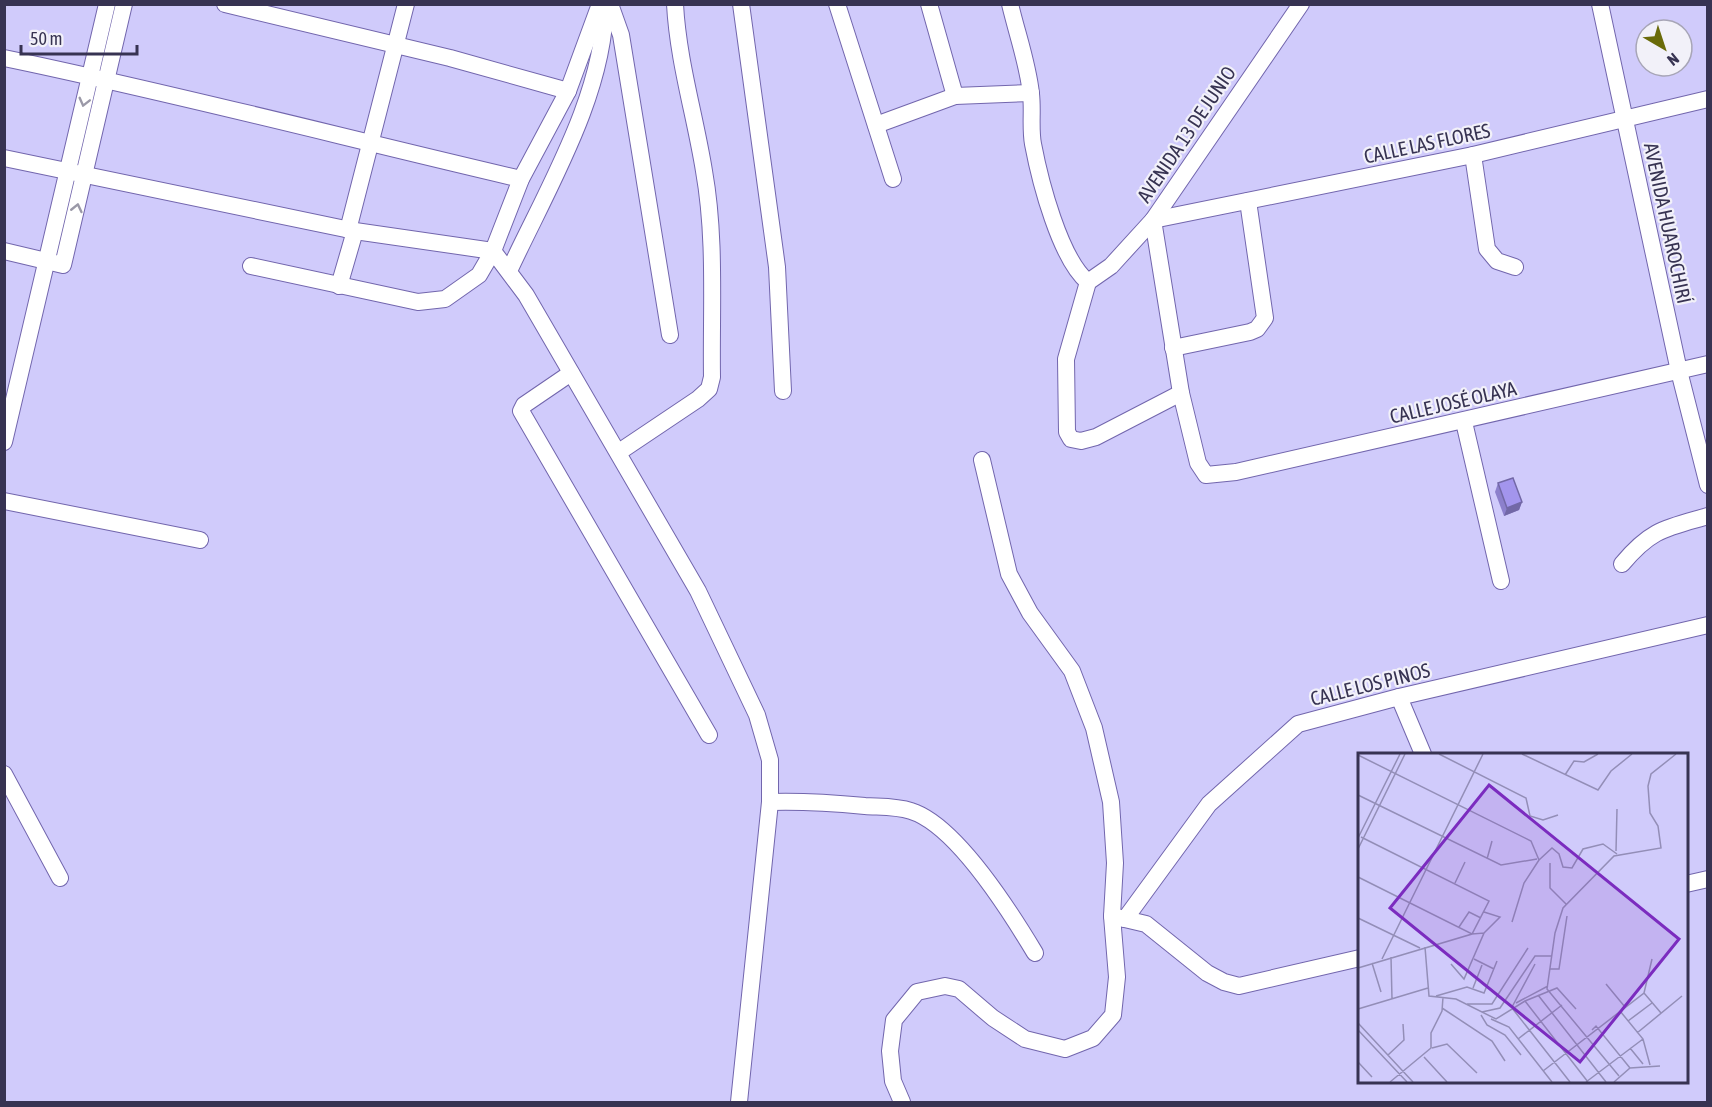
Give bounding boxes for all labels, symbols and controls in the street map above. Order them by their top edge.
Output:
scale bar [21,18,136,56]
north arrow [1634,18,1694,78]
text: 50 m [30,28,62,49]
text: N [1664,50,1683,70]
street label: AVENIDA 13 DE JUNIO [1132,62,1240,206]
one-way arrow [78,97,91,107]
street label: CALLE LAS FLORES [1362,118,1492,168]
street label: AVENIDA HUAROCHIRÍ [1640,140,1696,306]
one-way arrow [69,203,82,213]
street label: CALLE JOSÉ OLAYA [1387,376,1519,428]
street label: CALLE LOS PINOS [1308,658,1432,710]
inset map [1358,753,1688,1083]

